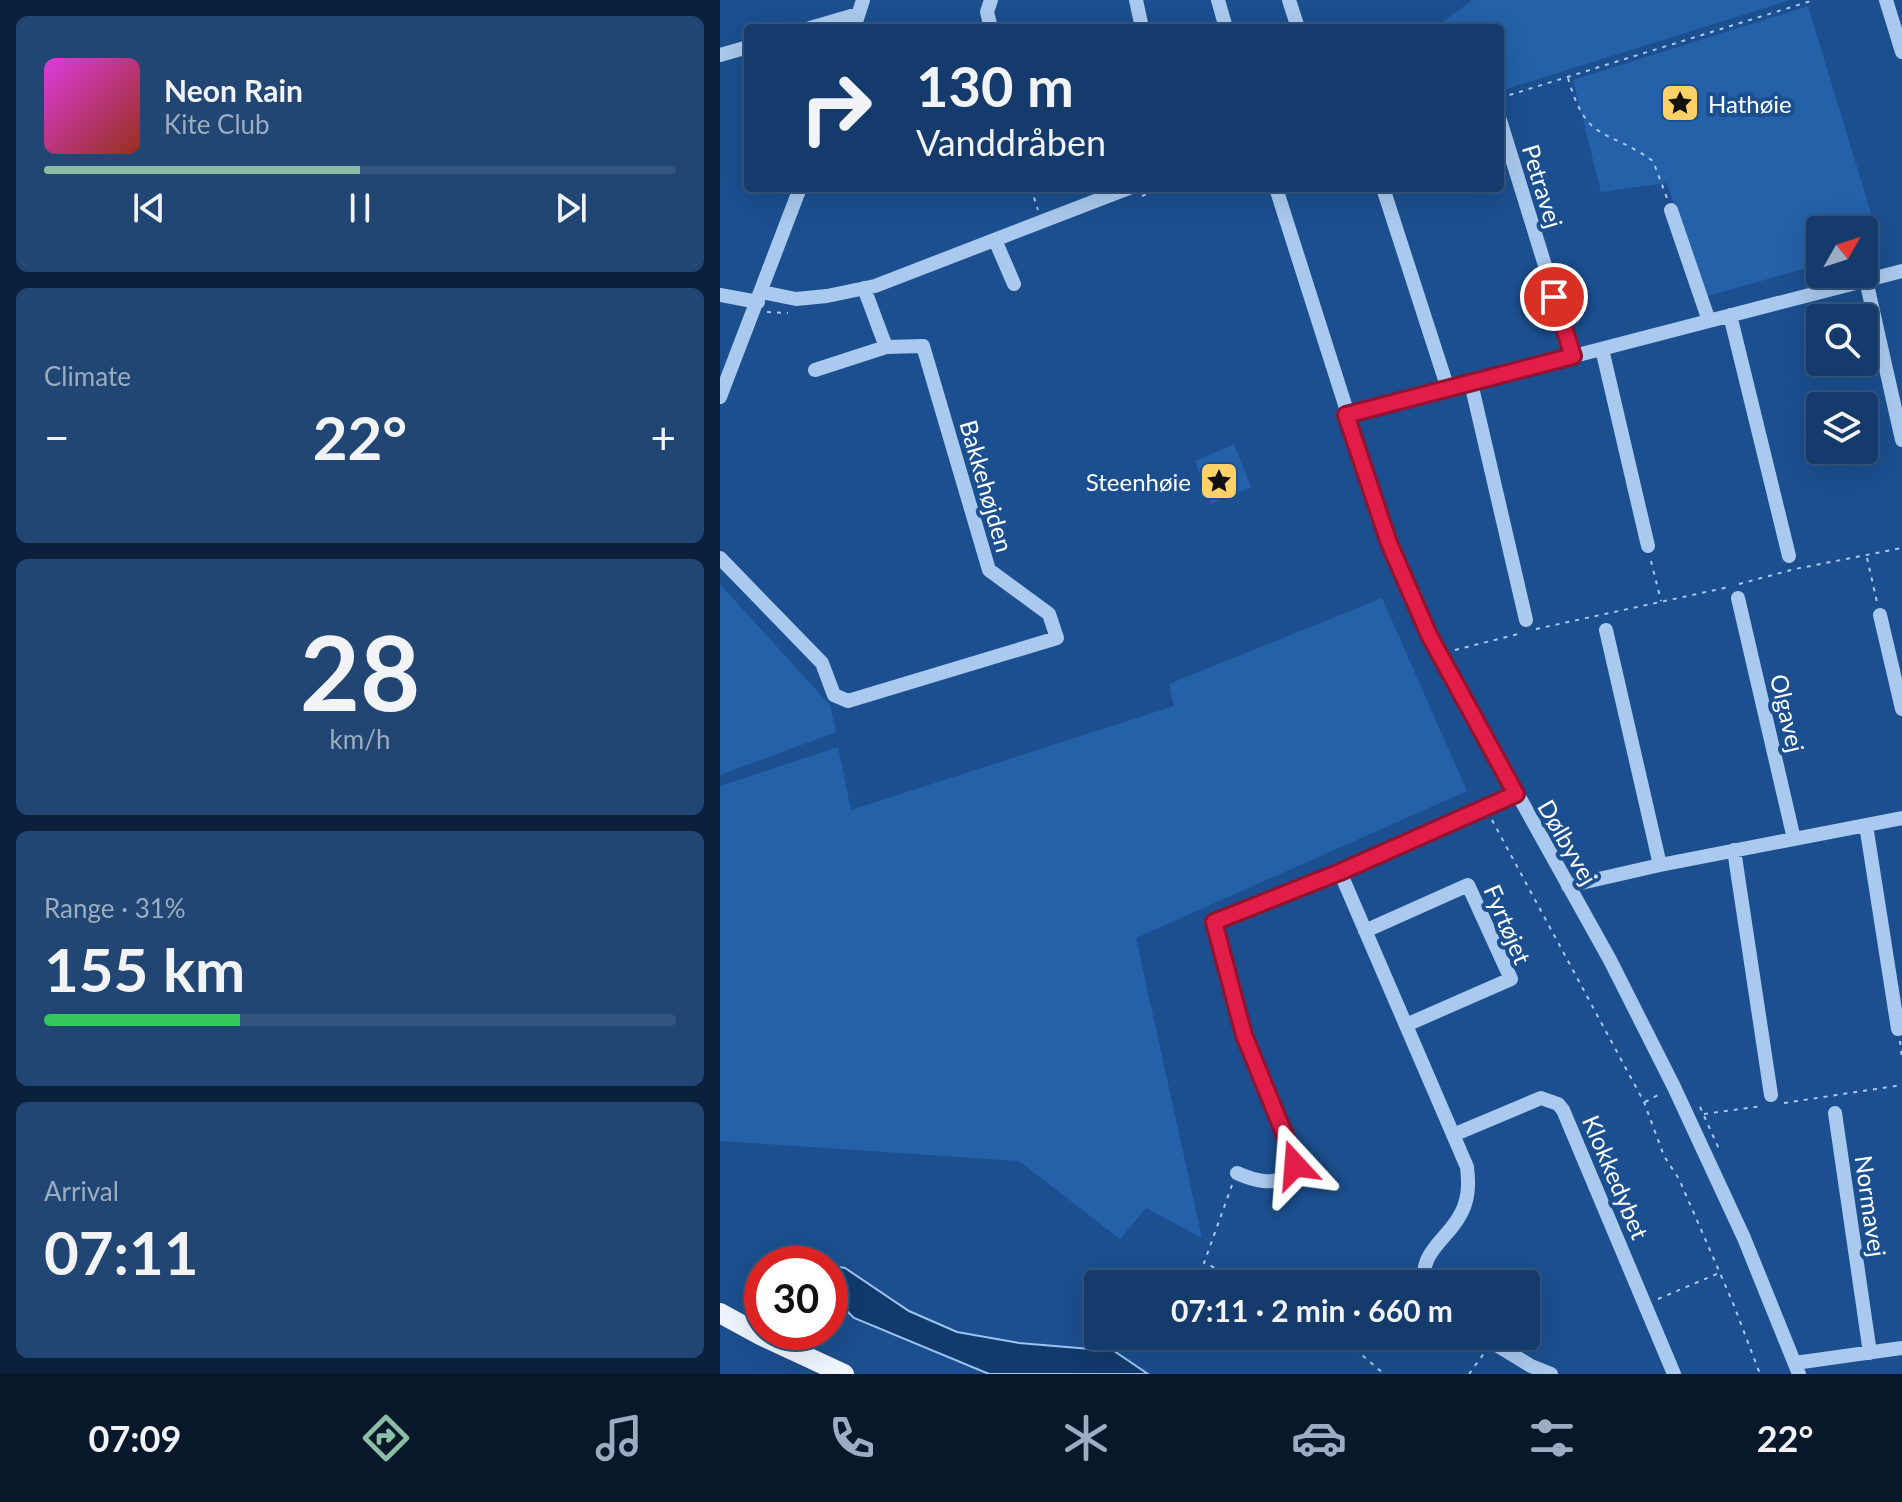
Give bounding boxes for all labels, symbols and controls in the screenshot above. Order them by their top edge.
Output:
text: 130 m [916,52,1074,119]
icon: right [784,56,888,160]
text: Neon Rain [164,72,303,108]
place icon: Hathøie [1659,82,1701,124]
place label: Hathøie [1708,89,1792,118]
text: Kite Club [164,108,270,140]
text: Vanddråben [916,120,1106,164]
street label: Petravej [1517,141,1569,231]
icon: previous [127,186,171,230]
icon: pause [338,186,382,230]
icon: next [549,186,593,230]
north arrow [1806,216,1878,288]
map controls [1806,216,1878,464]
pin [1520,263,1588,331]
icon: arrive [1532,275,1576,319]
button: search [1806,304,1878,376]
text: Climate [44,360,131,392]
button: layers [1806,392,1878,464]
text: 22° [313,401,407,473]
text: − [44,411,70,463]
text: + [650,411,676,463]
street label: Bakkehøjden [954,417,1020,555]
place icon: Steenhøie [1198,460,1240,502]
place label: Steenhøie [1086,467,1191,496]
text: 28 [300,608,420,733]
street label: Olgavej [1765,671,1811,755]
text: km/h [330,723,390,755]
street label: Dølbyvej [1532,794,1604,890]
street label: Fyrtøjet [1478,880,1538,968]
text: Range · 31% [44,892,186,924]
text: 155 km [44,933,245,1005]
street label: Klokkedybet [1577,1111,1655,1244]
position arrow [1253,1123,1337,1207]
street label: Normavej [1850,1153,1892,1259]
text: Arrival [44,1175,119,1207]
text: 07:11 [44,1216,199,1288]
speed limit sign: 30 [744,1246,848,1350]
text: 07:11 · 2 min · 660 m [1171,1292,1453,1328]
icon: directions [358,1410,414,1466]
icon: music [591,1410,647,1466]
icon: phone [824,1410,880,1466]
icon: climate [1058,1410,1114,1466]
icon: car [1291,1410,1347,1466]
icon: filters [1524,1410,1580,1466]
text: 07:09 [89,1416,181,1460]
text: 22° [1757,1416,1813,1460]

